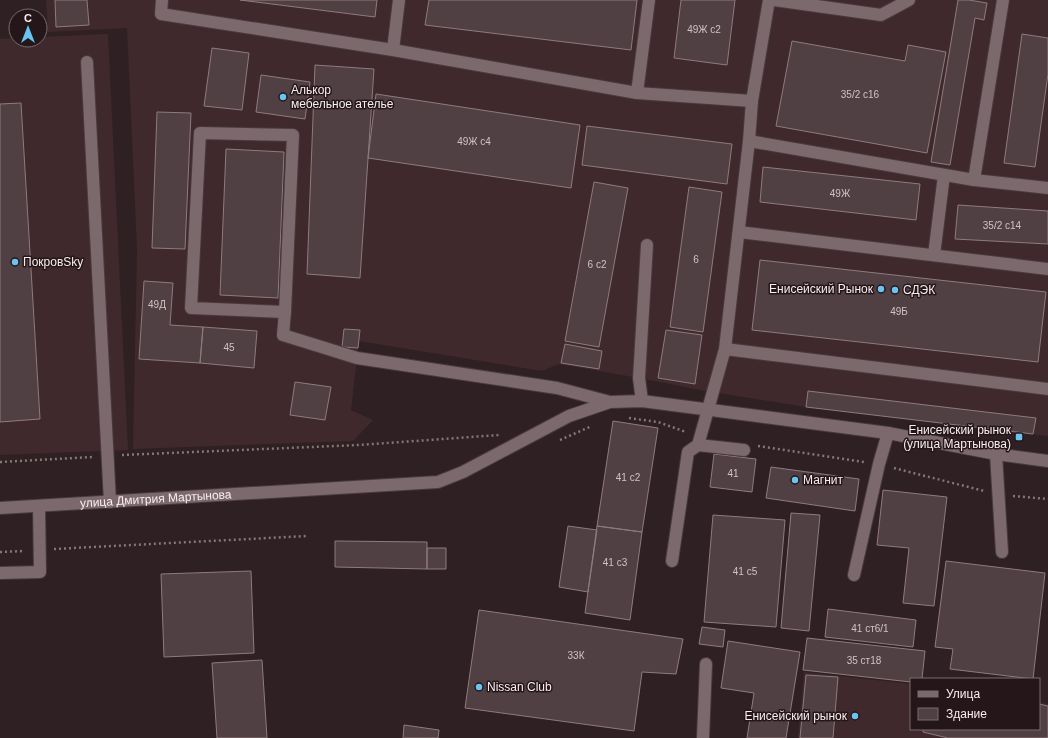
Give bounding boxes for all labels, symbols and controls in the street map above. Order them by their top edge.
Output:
north arrow [8,8,48,48]
text: С [24,12,32,24]
house number: 49Ж с2 [687,24,721,35]
place label: Алькор мебельное ателье [291,83,394,111]
house number: 35/2 с16 [841,89,880,100]
marker: Алькор мебельное ателье [278,92,288,102]
house number: 49Ж с4 [457,136,491,147]
house number: 49Ж [830,188,851,199]
house number: 35/2 с14 [983,220,1022,231]
house number: 6 [693,254,699,265]
place label: ПокровSky [23,255,83,269]
marker: ПокровSky [10,257,20,267]
house number: 6 с2 [588,259,607,270]
place label: Енисейский Рынок [769,282,874,296]
place label: СДЭК [903,283,935,297]
marker: Енисейский Рынок [876,284,886,294]
marker: СДЭК [890,285,900,295]
house number: 49Д [148,299,166,310]
house number: 49Б [890,306,908,317]
house number: 45 [223,342,235,353]
place label: Енисейский рынок (улица Мартынова) [903,423,1012,451]
marker: Енисейский рынок (улица Мартынова) [1014,432,1024,442]
house number: 41 [727,468,739,479]
house number: 41 с2 [616,472,641,483]
place label: Магнит [803,473,844,487]
marker: Магнит [790,475,800,485]
street label: улица Дмитрия Мартынова [80,487,232,510]
house number: 41 с3 [603,557,628,568]
house number: 41 с5 [733,566,758,577]
house number: 41 ст6/1 [851,623,889,634]
house number: 33К [568,650,585,661]
house number: 35 ст18 [847,655,882,666]
legend [910,678,1040,730]
place label: Nissan Club [487,680,552,694]
marker: Nissan Club [474,682,484,692]
text: Улица [946,687,980,701]
text: Здание [946,707,987,721]
place label: Енисейский рынок [744,709,848,723]
marker: Енисейский рынок [850,711,860,721]

